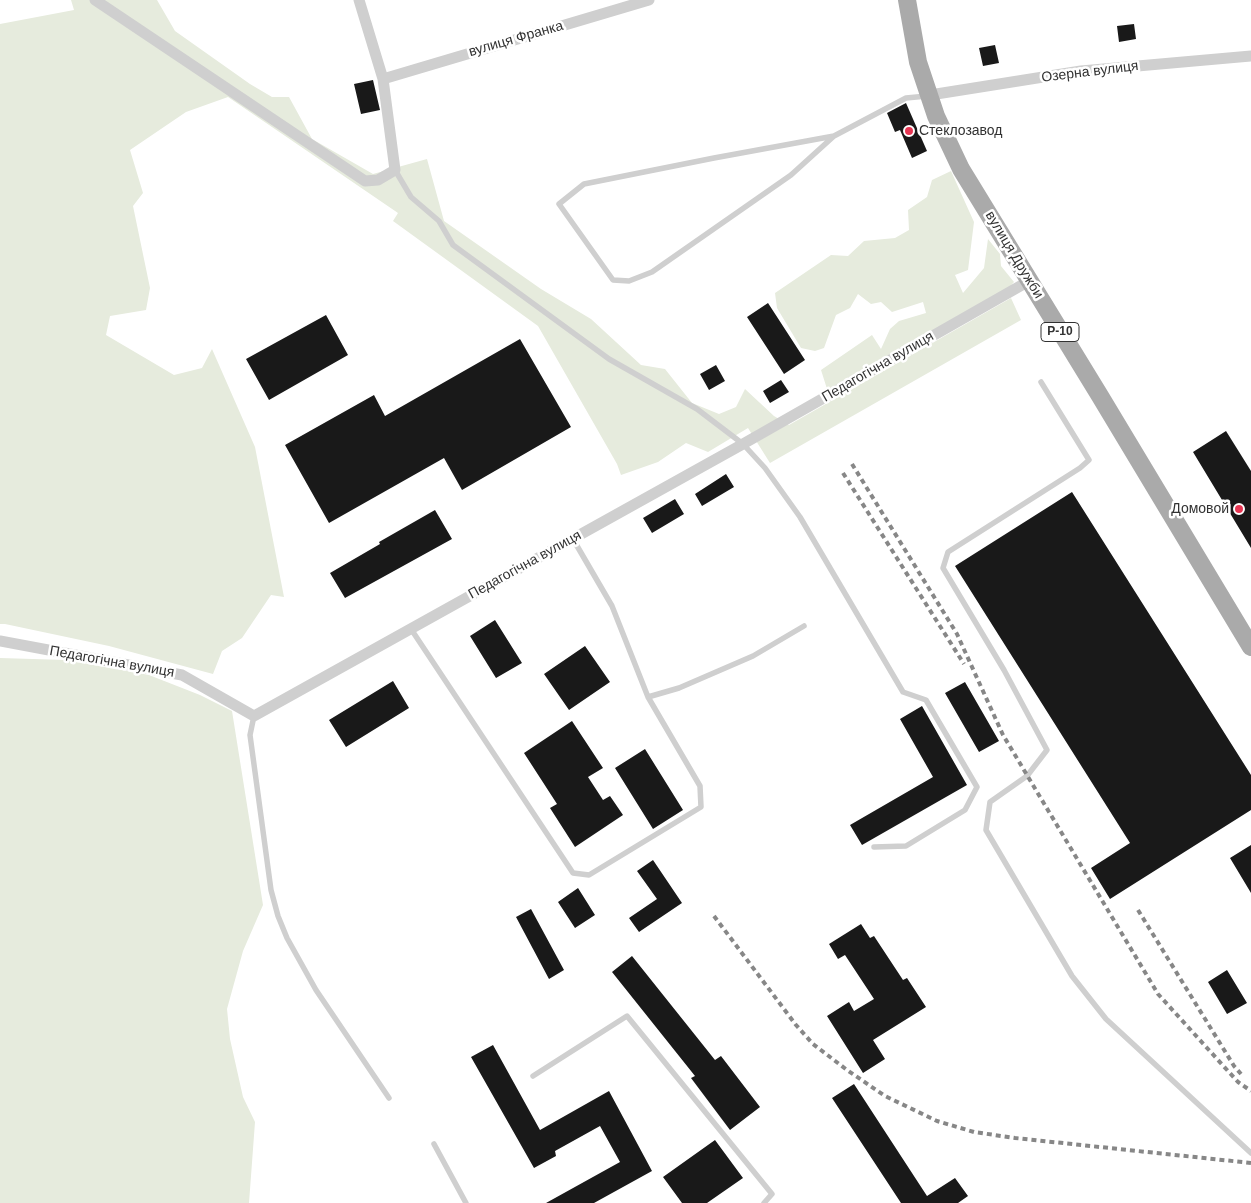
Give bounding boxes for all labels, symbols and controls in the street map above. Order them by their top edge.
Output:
street label: вулиця Франка [467,17,565,61]
street label: Озерна вулиця [1041,58,1139,86]
place label: Стеклозавод [919,123,1003,139]
marker: Стеклозавод [903,125,915,137]
street label: вулиця Дружби [981,208,1047,302]
road number: Р-10 [1041,322,1079,342]
street label: Педагогічна вулиця [819,328,937,406]
place label: Домовой [1171,501,1229,517]
marker: Домовой [1233,503,1245,515]
street label: Педагогічна вулиця [466,527,584,603]
street label: Педагогічна вулиця [48,643,176,681]

